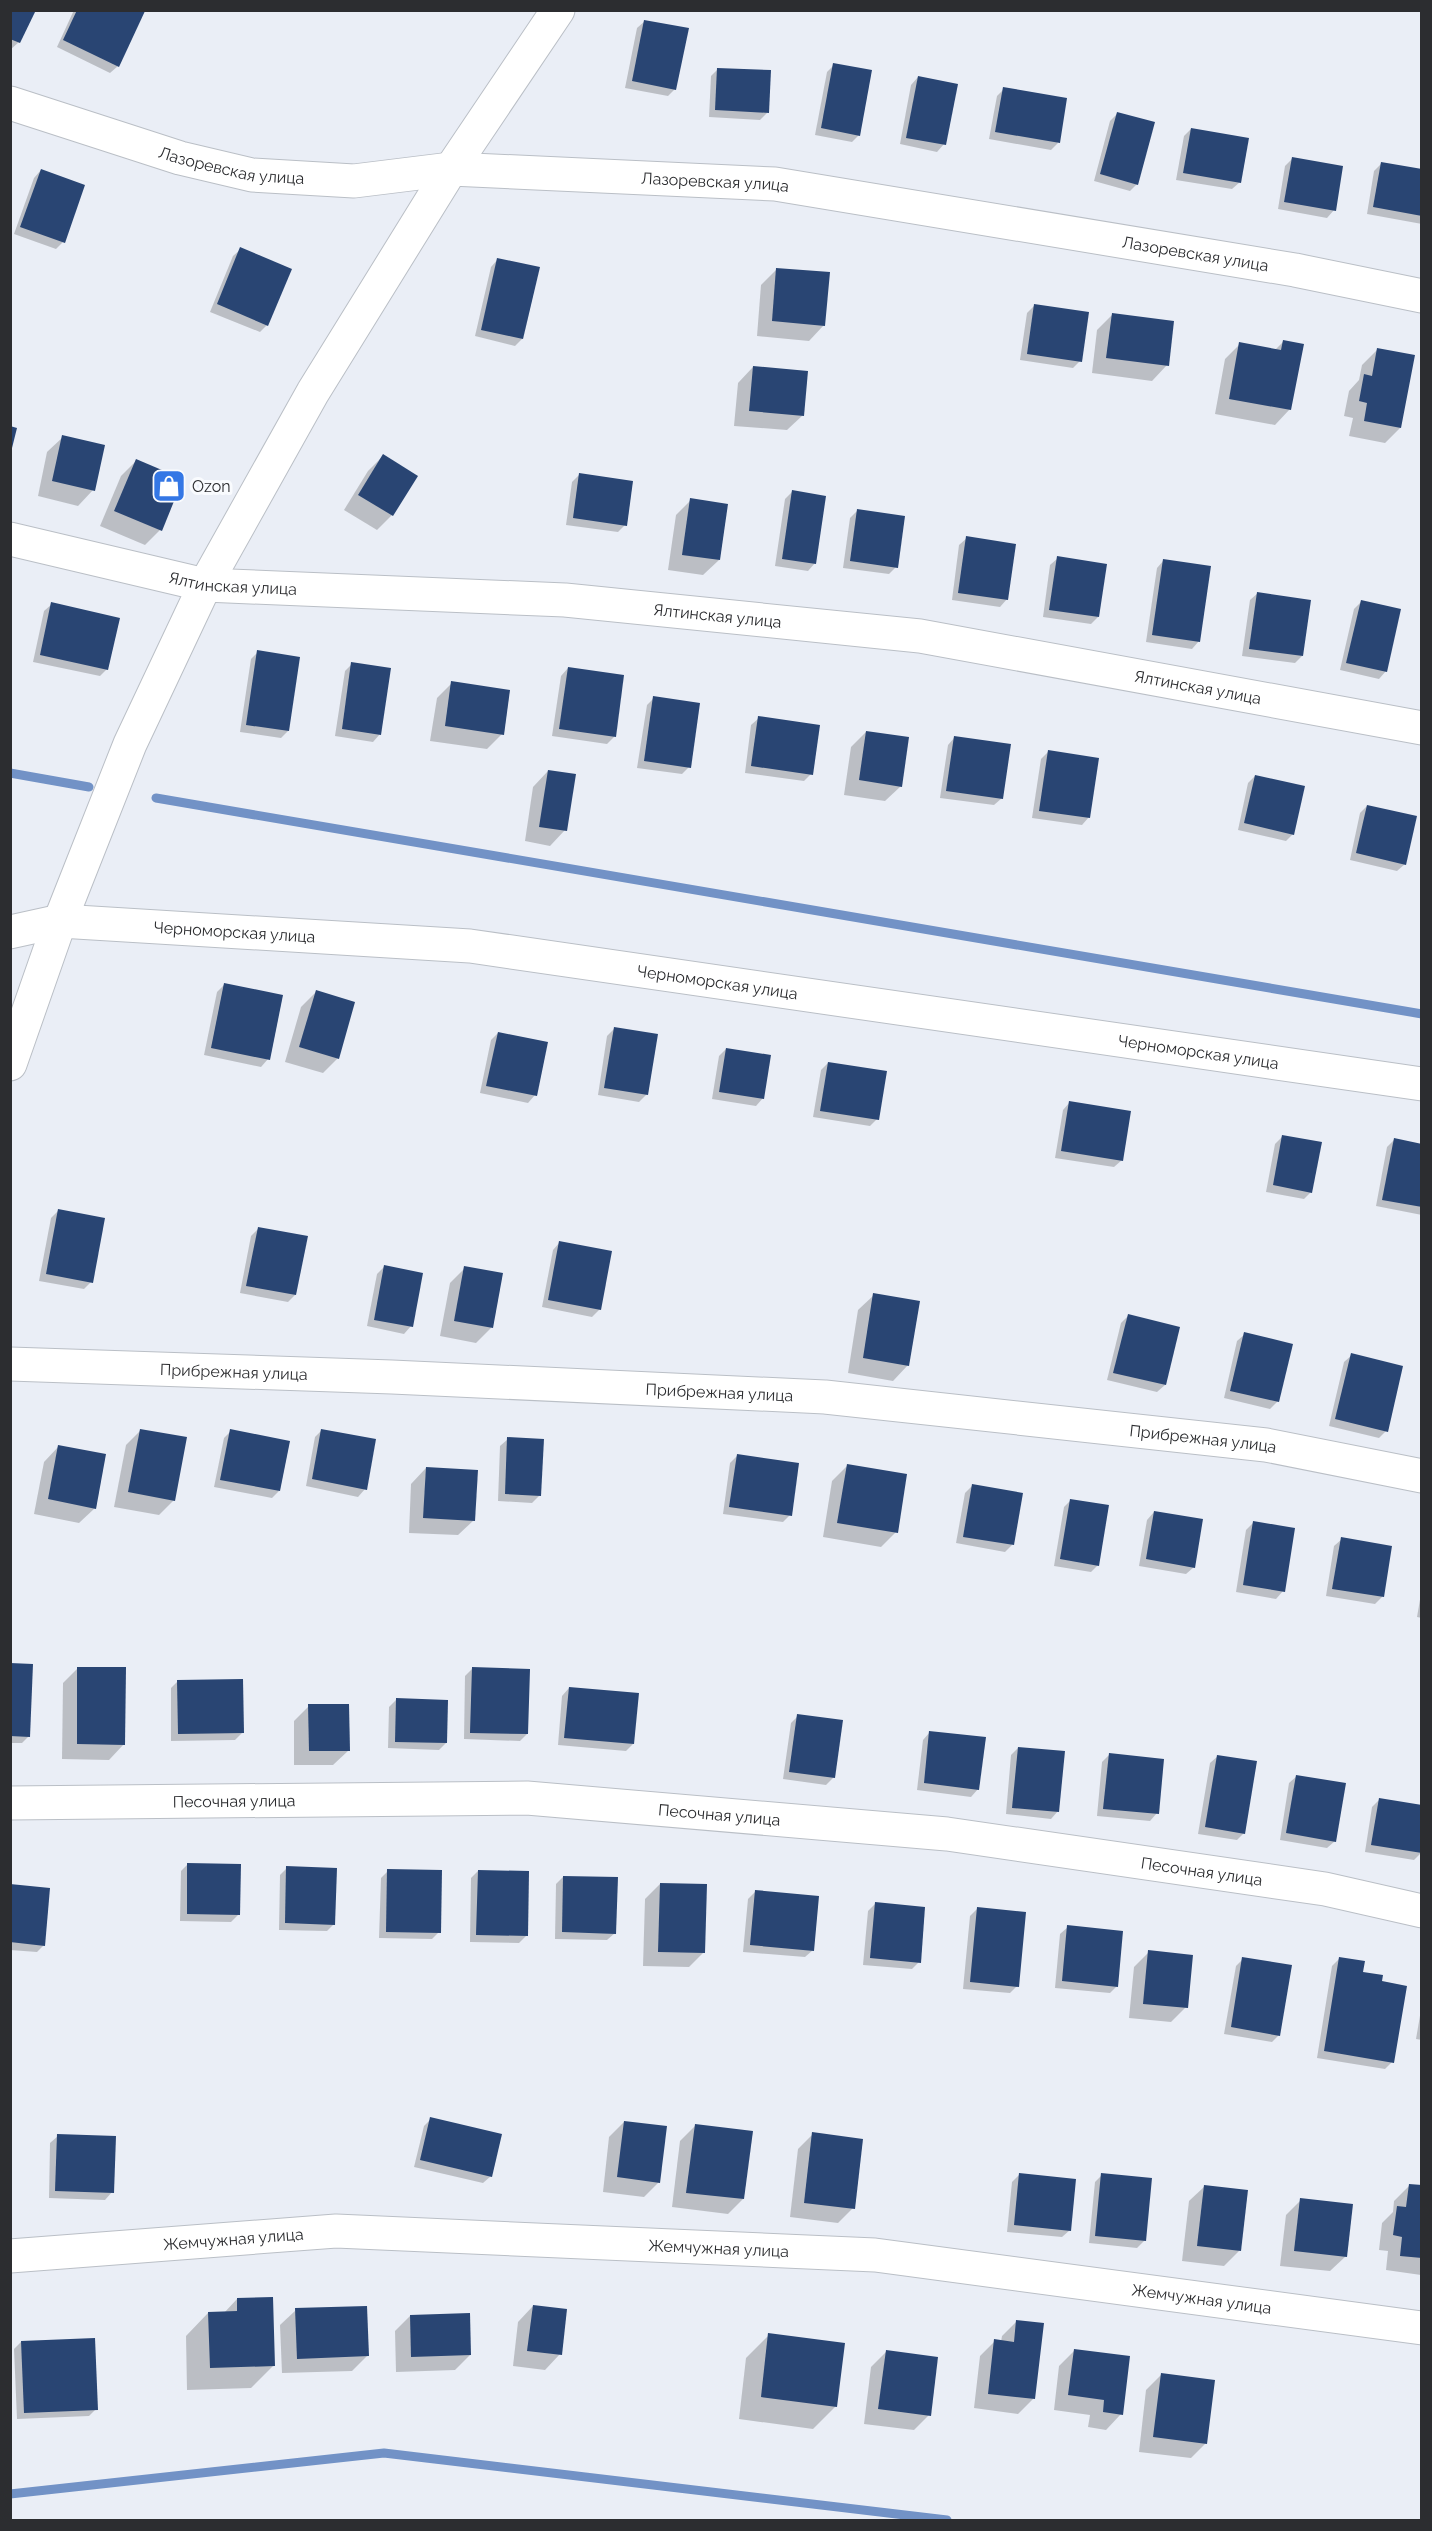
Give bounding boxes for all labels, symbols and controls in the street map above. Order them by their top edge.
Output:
street label: Лазоревская улица [156,142,305,188]
street label: Лазоревская улица [641,168,791,196]
street label: Лазоревская улица [1121,232,1270,275]
shop icon: Ozon [151,468,187,504]
place label: Ozon [192,477,231,496]
street label: Ялтинская улица [167,567,297,598]
street label: Ялтинская улица [652,600,783,631]
street label: Ялтинская улица [1133,666,1263,708]
street label: Черноморская улица [153,917,316,946]
street label: Черноморская улица [636,961,799,1003]
street label: Черноморская улица [1117,1031,1280,1073]
street label: Прибрежная улица [160,1360,308,1384]
street label: Прибрежная улица [645,1379,794,1405]
street label: Прибрежная улица [1129,1421,1278,1456]
street label: Песочная улица [173,1791,295,1811]
street label: Песочная улица [657,1800,781,1829]
street label: Песочная улица [1140,1853,1264,1889]
street label: Жемчужная улица [162,2224,304,2254]
street label: Жемчужная улица [648,2235,789,2261]
street label: Жемчужная улица [1131,2280,1273,2317]

